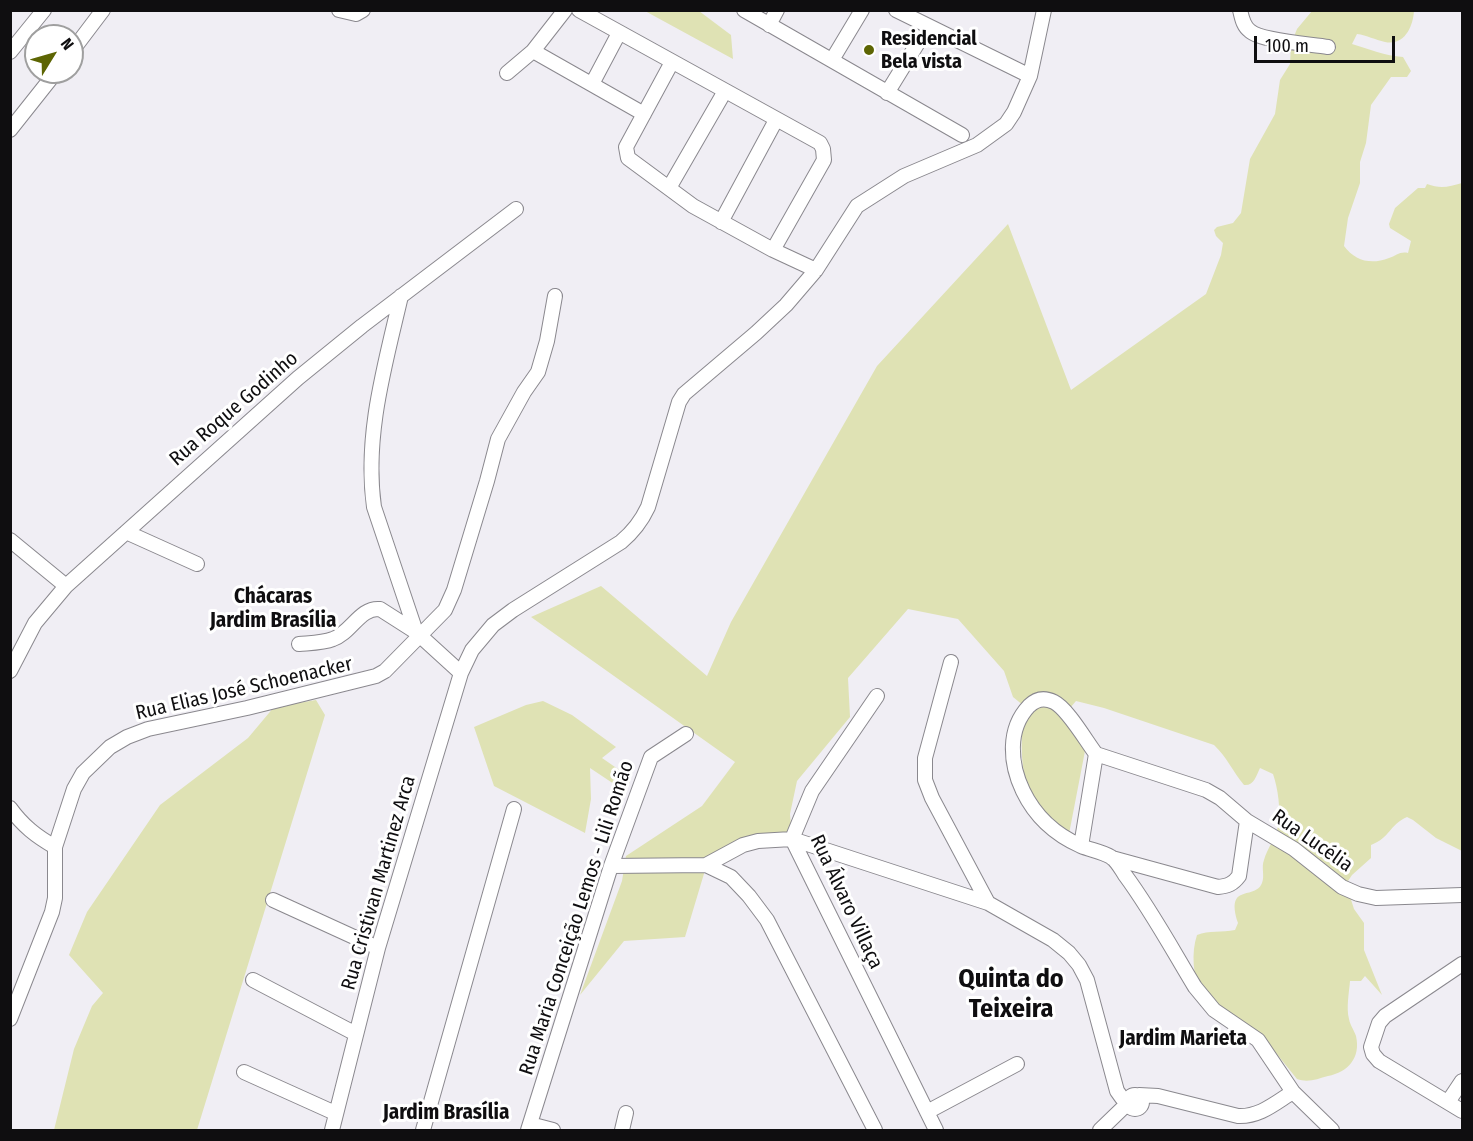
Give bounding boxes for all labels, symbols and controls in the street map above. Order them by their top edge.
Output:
north arrow [24,24,84,84]
scale bar [1257,24,1398,62]
place label: Residencial Bela vista [881,27,977,74]
text: N [57,35,78,54]
text: 100 m [1265,35,1309,57]
marker: Residencial Bela vista [862,43,876,57]
street label: Rua Roque Godinho [165,347,303,471]
district label: Chácaras Jardim Brasília [210,584,336,634]
street label: Rua Elias José Schoenacker [133,652,355,726]
street label: Rua Maria Conceição Lemos - Lili Romão [515,758,639,1078]
street label: Rua Cristivan Martinez Arca [337,773,421,993]
street label: Rua Lucélia [1267,804,1357,878]
street label: Rua Álvaro Villaça [804,831,888,973]
district label: Quinta do Teixeira [958,964,1064,1026]
district label: Jardim Marieta [1119,1026,1247,1052]
district label: Jardim Brasília [383,1100,509,1126]

